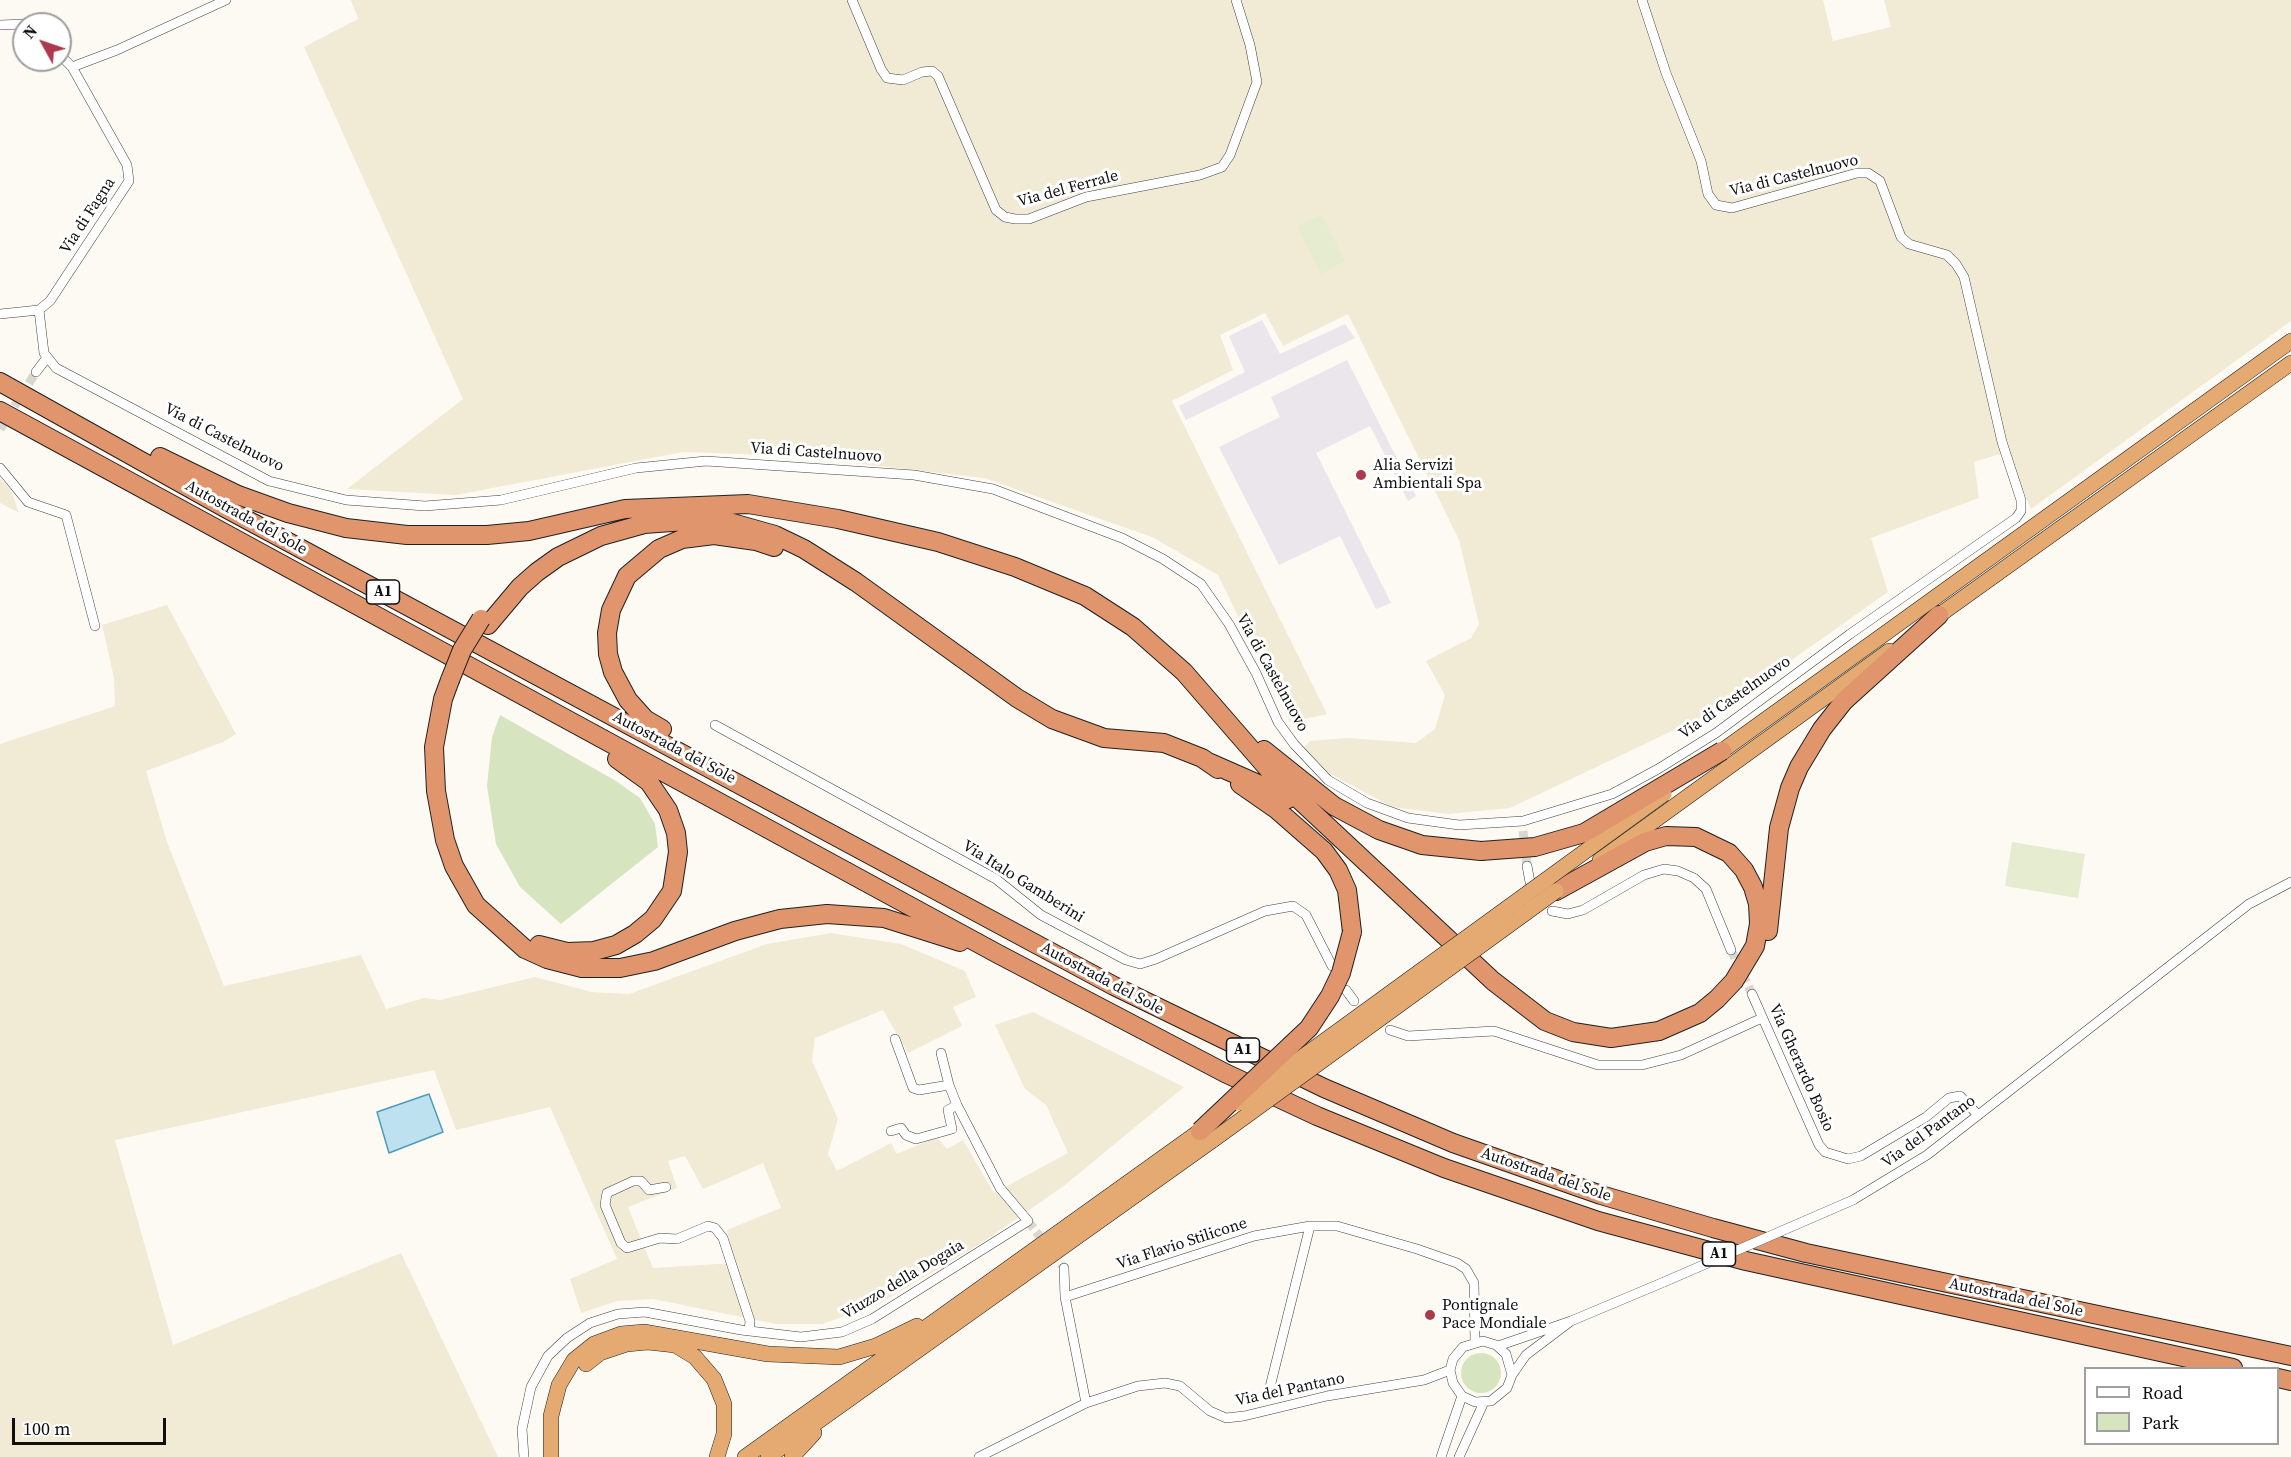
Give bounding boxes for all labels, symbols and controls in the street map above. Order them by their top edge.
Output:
north arrow [12,12,72,72]
text: N [18,20,42,43]
street label: Via di Castelnuovo [1728,151,1860,201]
street label: Via del Ferrale [1015,166,1121,212]
street label: Via di Fagna [56,174,120,258]
street label: Via di Castelnuovo [161,400,287,476]
street label: Via di Castelnuovo [750,439,882,467]
place label: Alia Servizi Ambientali Spa [1373,456,1482,494]
marker: Alia Servizi Ambientali Spa [1354,468,1368,482]
street label: Autostrada del Sole [182,476,310,560]
road number: A1 [366,580,400,604]
street label: Via di Castelnuovo [1232,611,1312,735]
street label: Via di Castelnuovo [1676,652,1794,744]
street label: Autostrada del Sole [609,707,739,789]
street label: Via Italo Gamberini [958,837,1088,927]
street label: Autostrada del Sole [1037,938,1167,1020]
street label: Via Gherardo Bosio [1764,1001,1838,1135]
road number: A1 [1226,1038,1260,1062]
street label: Via del Pantano [1878,1092,1980,1172]
street label: Autostrada del Sole [1478,1144,1614,1206]
street label: Via Flavio Stilicone [1114,1214,1250,1274]
street label: Viuzzo della Dogaia [838,1236,968,1324]
road number: A1 [1702,1242,1736,1266]
street label: Autostrada del Sole [1947,1274,2085,1322]
place label: Pontignale Pace Mondiale [1442,1296,1547,1334]
marker: Pontignale Pace Mondiale [1423,1308,1437,1322]
legend [2084,1367,2279,1445]
street label: Via del Pantano [1234,1369,1346,1411]
text: Road [2142,1380,2183,1405]
scale bar [15,1406,170,1444]
text: Park [2142,1410,2179,1435]
text: 100 m [23,1416,70,1441]

